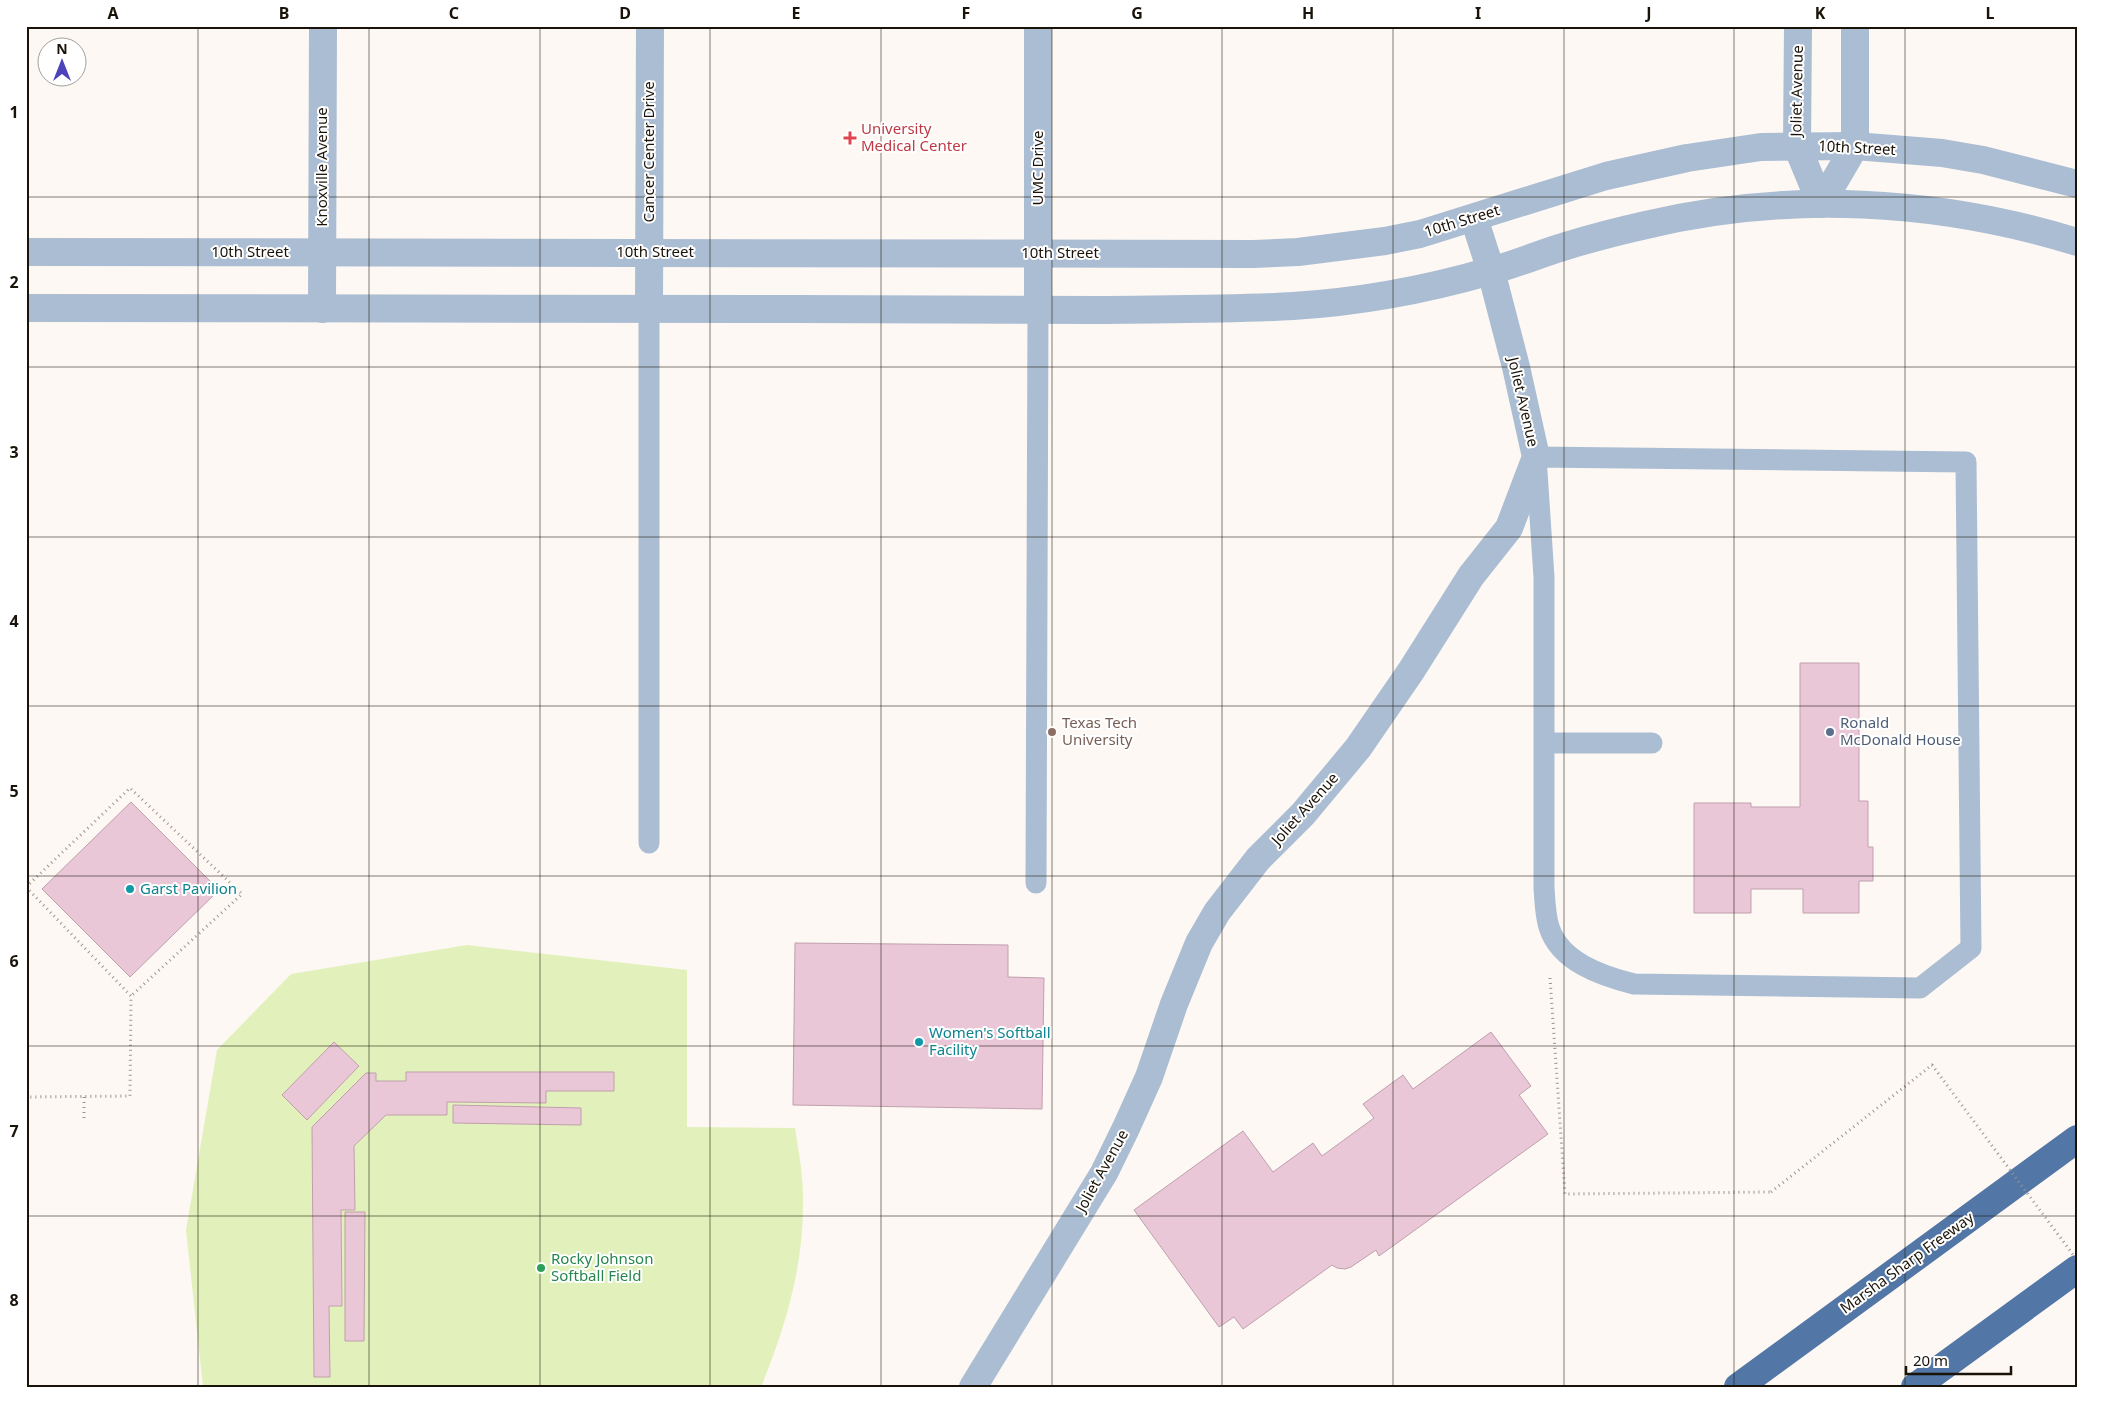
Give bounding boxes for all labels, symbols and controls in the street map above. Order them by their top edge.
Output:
text: A [107,2,119,24]
text: B [279,2,289,24]
text: C [449,2,459,24]
text: D [619,2,631,24]
text: E [792,2,801,24]
text: F [962,2,970,24]
text: G [1131,2,1143,24]
text: H [1302,2,1314,24]
text: I [1475,2,1481,24]
text: J [1644,2,1652,24]
text: K [1815,2,1826,24]
text: L [1986,2,1995,24]
north arrow [38,38,88,88]
text: N [56,39,68,58]
street label: Joliet Avenue [1785,45,1807,139]
street label: Cancer Center Drive [638,81,658,223]
text: 1 [9,101,19,123]
street label: Knoxville Avenue [311,107,331,227]
place label: University Medical Center [861,118,967,155]
street label: UMC Drive [1027,130,1047,206]
marker: University Medical Center [843,131,857,145]
street label: 10th Street [1818,135,1897,159]
street label: 10th Street [1422,199,1502,241]
street label: 10th Street [211,241,289,261]
street label: 10th Street [616,241,694,261]
street label: 10th Street [1021,242,1099,262]
text: 2 [9,271,19,293]
street label: Joliet Avenue [1504,353,1544,449]
text: 3 [9,441,19,463]
text: 4 [9,610,19,632]
place label: Texas Tech University [1062,712,1137,749]
place label: Ronald McDonald House [1840,712,1961,749]
marker: Texas Tech University [1046,726,1058,738]
marker: Ronald McDonald House [1824,726,1836,738]
street label: Joliet Avenue [1265,768,1342,850]
text: 5 [9,780,19,802]
place label: Garst Pavilion [140,878,237,898]
marker: Garst Pavilion [124,883,136,895]
text: 6 [9,950,19,972]
place label: Women's Softball Facility [929,1022,1051,1059]
marker: Women's Softball Facility [913,1036,925,1048]
text: 7 [9,1120,19,1142]
street label: Joliet Avenue [1069,1126,1132,1217]
street label: Marsha Sharp Freeway [1836,1207,1977,1317]
place label: Rocky Johnson Softball Field [551,1248,653,1285]
marker: Rocky Johnson Softball Field [535,1262,547,1274]
text: 8 [9,1289,19,1311]
scale bar [1906,1343,2010,1375]
text: 20 m [1913,1350,1948,1370]

